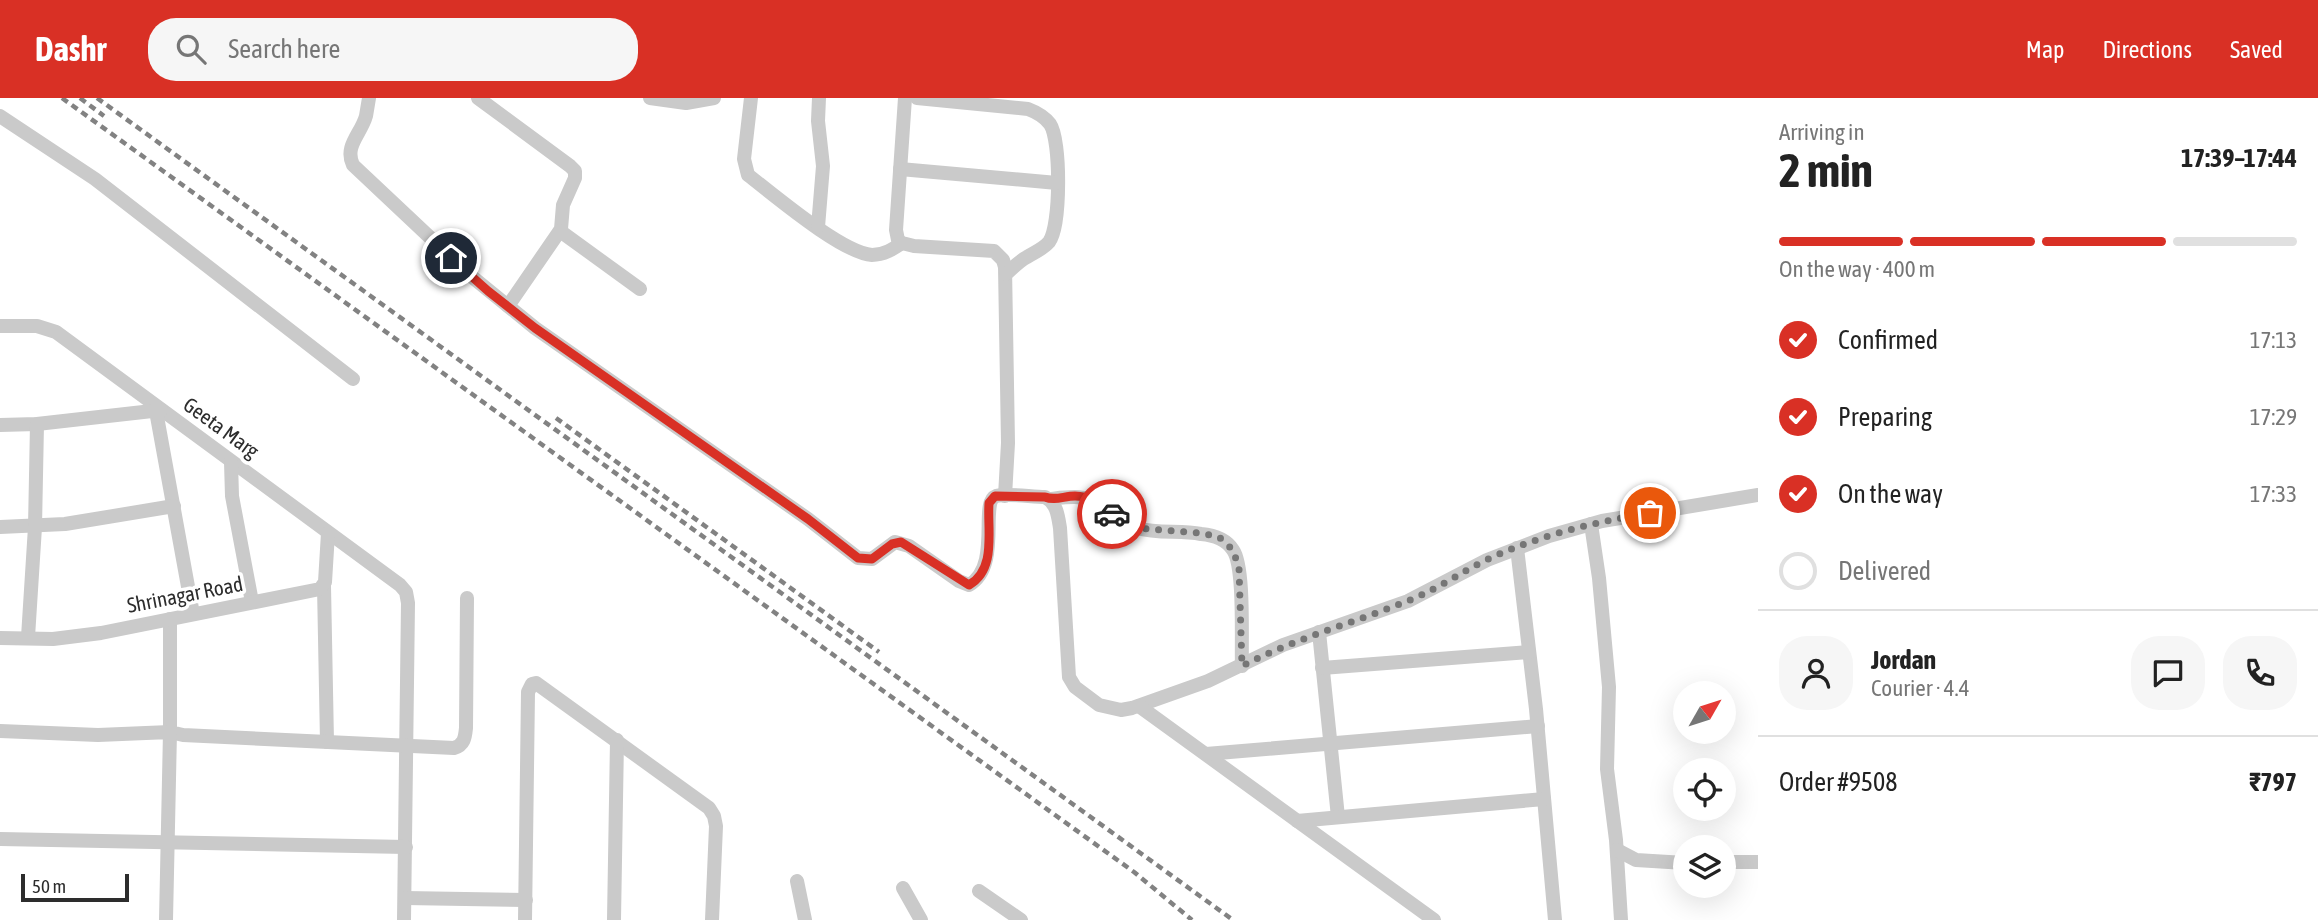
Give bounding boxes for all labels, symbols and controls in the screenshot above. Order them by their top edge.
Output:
search box [148,18,638,81]
text: Dashr [35,30,106,68]
icon: search [172,30,210,68]
text: Search here [228,34,340,64]
text: Map [2026,36,2064,63]
text: Directions [2102,36,2192,63]
text: Saved [2230,36,2283,63]
text: Arriving in [1779,119,1865,145]
text: 17:39–17:44 [2181,143,2297,173]
text: 2 min [1779,144,1873,197]
pin [421,228,481,288]
icon: home [432,239,470,277]
text: On the way · 400 m [1779,256,1935,282]
icon: check [1779,321,1817,359]
text: Confirmed [1838,325,1938,355]
text: 17:13 [2250,327,2297,353]
street label: Geeta Marg [179,392,264,463]
icon: check [1779,398,1817,436]
text: Preparing [1838,402,1932,432]
text: 17:29 [2250,404,2297,430]
icon: check [1779,475,1817,513]
courier [1077,479,1147,549]
text: On the way [1838,479,1943,509]
text: 17:33 [2250,481,2297,507]
pin [1620,483,1680,543]
icon: bag [1631,494,1669,532]
icon: car [1093,495,1131,533]
text: Delivered [1838,556,1931,586]
street label: Shrinagar Road [125,571,245,617]
button: person [1779,636,1853,710]
button: chat [2131,636,2205,710]
button: phone [2223,636,2297,710]
text: Jordan [1871,645,1936,675]
text: Courier · 4.4 [1871,675,1970,701]
north arrow [1673,681,1736,744]
map controls [1673,681,1736,898]
button: locate [1673,758,1736,821]
text: Order #9508 [1779,767,1898,797]
text: ₹797 [2249,767,2297,797]
button: layers [1673,835,1736,898]
scale bar [21,871,130,903]
text: 50 m [32,875,66,897]

